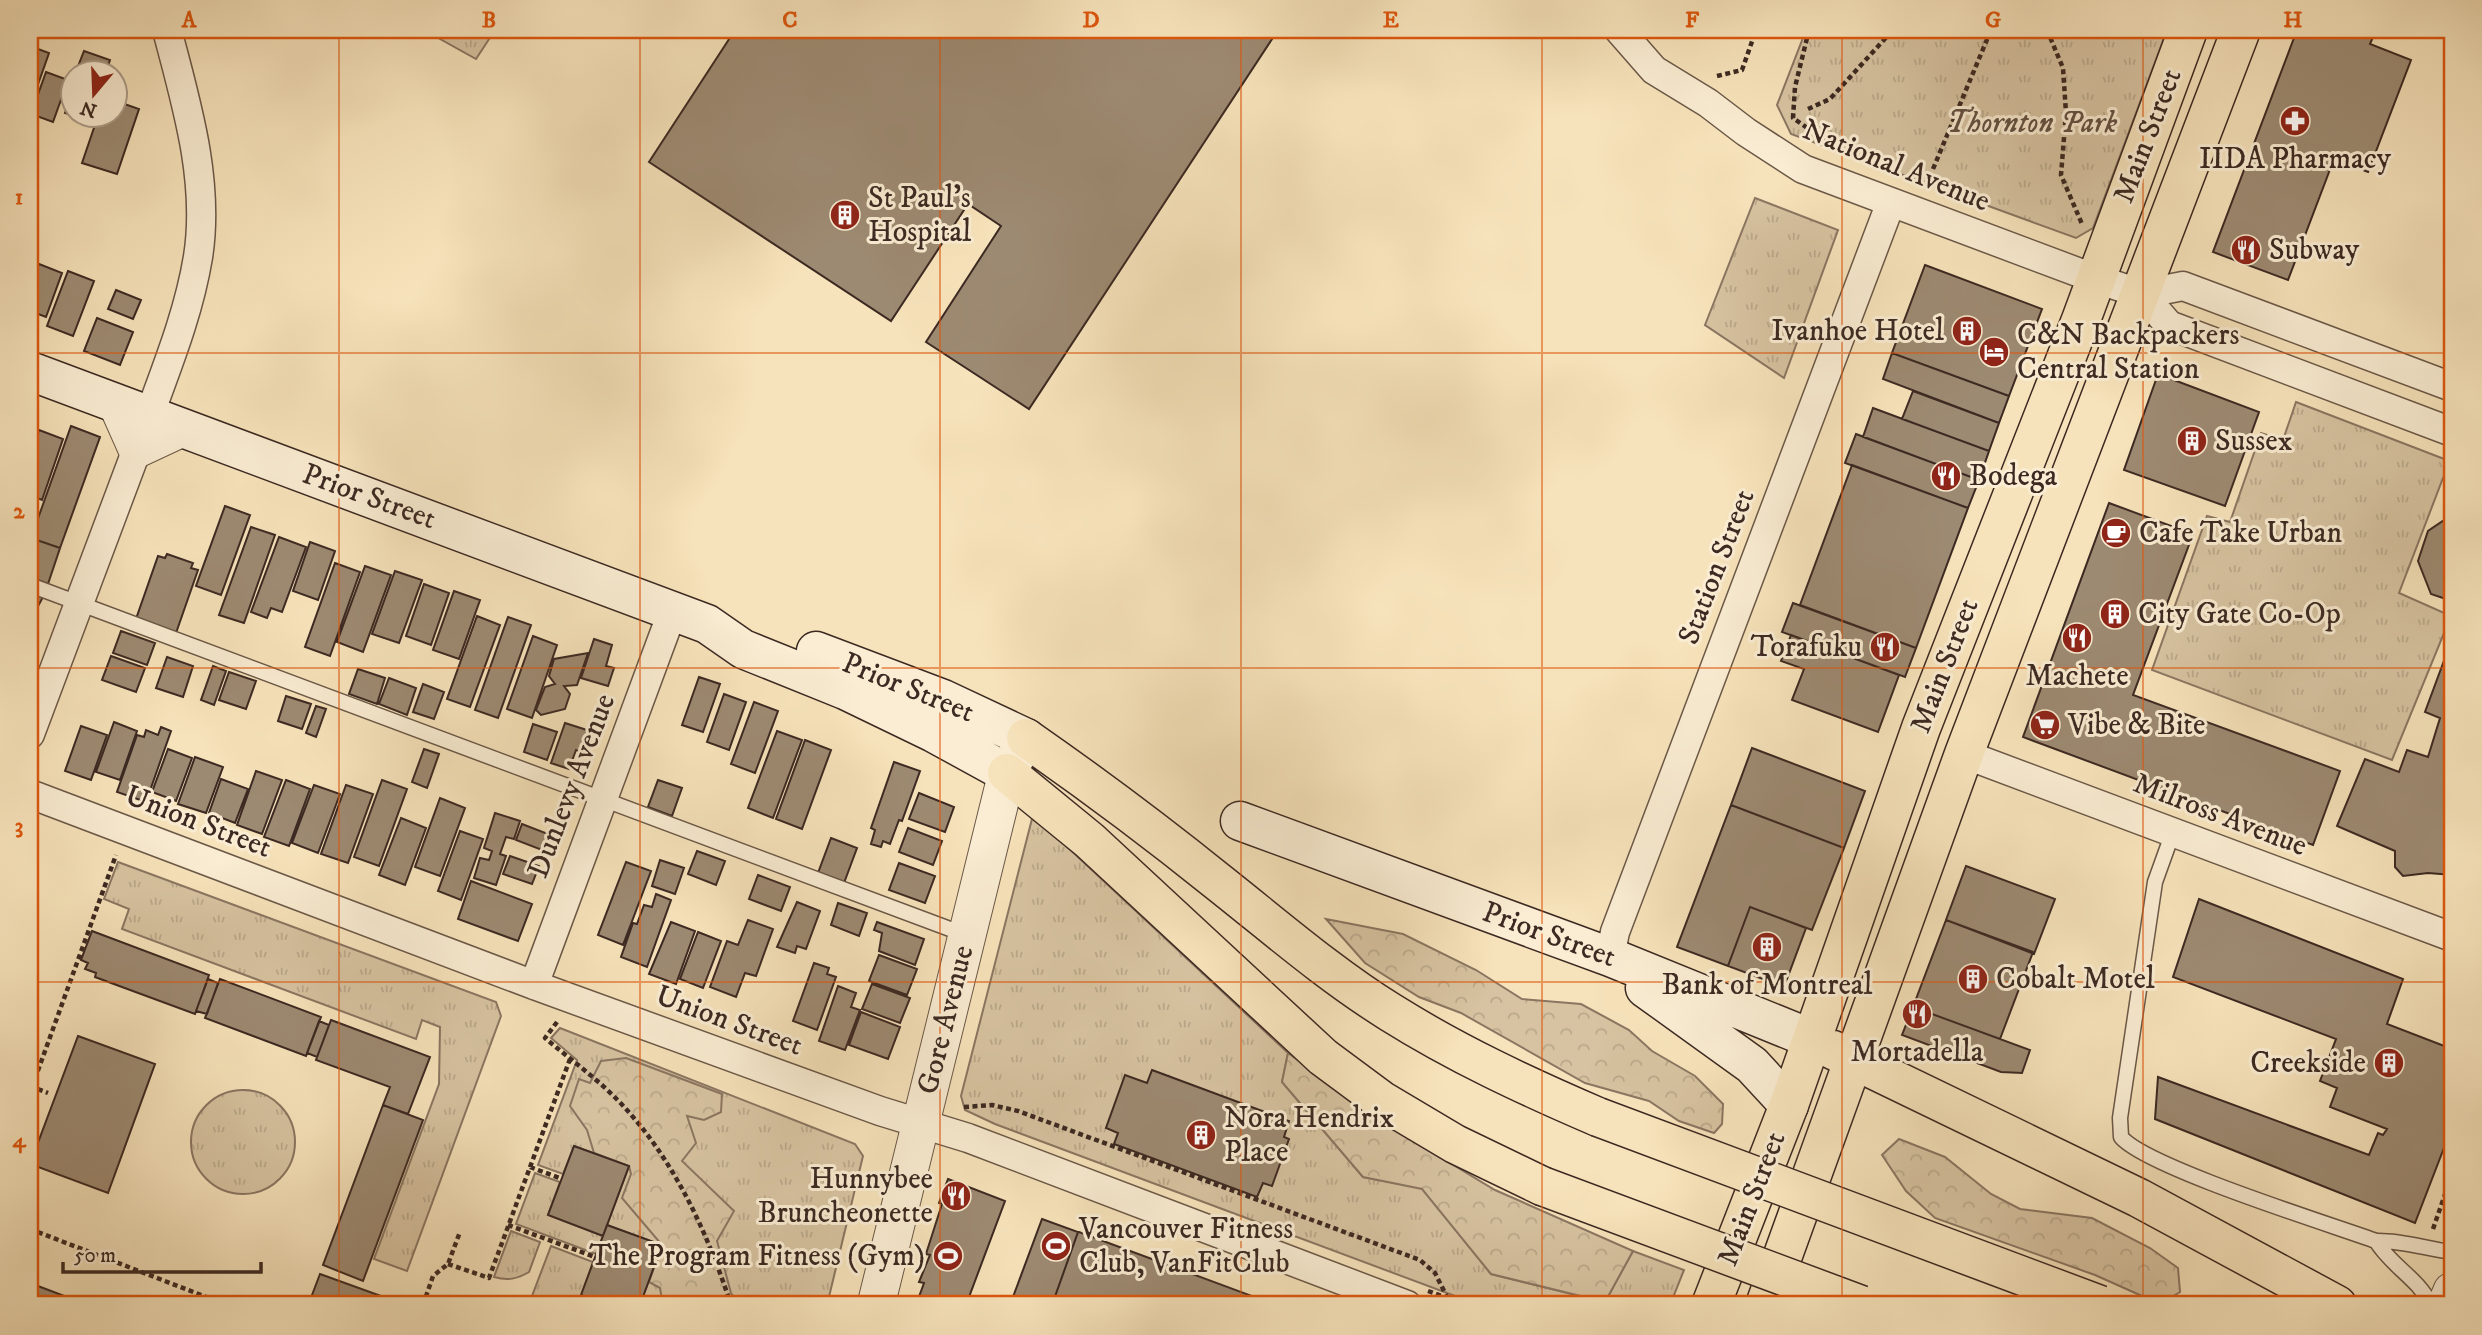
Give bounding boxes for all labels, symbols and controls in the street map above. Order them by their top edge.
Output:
text: A [181,6,198,35]
text: B [482,6,496,35]
text: C [782,6,798,35]
text: D [1082,6,1100,35]
text: E [1383,6,1399,35]
text: F [1685,6,1700,35]
text: G [1985,6,2001,35]
text: H [2283,6,2303,35]
north arrow [60,60,130,130]
street label: Main Street [2105,64,2191,208]
text: N [77,95,100,122]
pharmacy icon: IIDA Pharmacy [2278,104,2312,138]
park label: Thornton Park [1947,105,2118,142]
street label: National Avenue [1797,112,1995,220]
place label: IIDA Pharmacy [2199,141,2392,178]
place label: St Paul's Hospital [868,180,971,251]
text: 1 [15,183,23,212]
building icon: St Paul's Hospital [828,198,862,232]
place label: Subway [2269,232,2360,269]
restaurant icon: Subway [2229,233,2263,267]
place label: Ivanhoe Hotel [1771,313,1944,350]
building icon: Ivanhoe Hotel [1950,314,1984,348]
place label: C&N Backpackers Central Station [2017,317,2239,388]
hotel icon: C&N Backpackers Central Station [1977,335,2011,369]
place label: Sussex [2215,423,2293,460]
building icon: Sussex [2175,424,2209,458]
street label: Prior Street [297,456,441,538]
place label: Bodega [1969,458,2058,495]
restaurant icon: Bodega [1929,459,1963,493]
street label: Station Street [1671,484,1763,650]
text: 2 [13,497,25,526]
place label: Cafe Take Urban [2139,515,2343,552]
cafe icon: Cafe Take Urban [2099,516,2133,550]
street label: Main Street [1902,594,1988,738]
place label: City Gate Co-Op [2138,596,2341,633]
building icon: City Gate Co-Op [2098,597,2132,631]
restaurant icon: Machete [2060,621,2094,655]
place label: Torafuku [1751,629,1862,666]
restaurant icon: Torafuku [1868,630,1902,664]
street label: Prior Street [836,645,980,731]
place label: Machete [2025,658,2129,695]
street label: Dunlevy Avenue [520,689,624,883]
place label: Vibe & Bite [2067,707,2205,744]
supermarket icon: Vibe & Bite [2028,708,2062,742]
street label: Milross Avenue [2128,765,2312,865]
street label: Union Street [120,777,276,867]
text: 3 [15,812,23,841]
street label: Prior Street [1477,894,1621,976]
building icon: Bank of Montreal [1750,930,1784,964]
street label: Gore Avenue [910,942,982,1098]
place label: Cobalt Motel [1996,961,2155,998]
building icon: Cobalt Motel [1956,962,1990,996]
place label: Bank of Montreal [1661,967,1873,1004]
street label: Union Street [651,977,807,1065]
restaurant icon: Mortadella [1900,997,1934,1031]
place label: Mortadella [1850,1034,1984,1071]
place label: Creekside [2250,1045,2366,1082]
building icon: Creekside [2372,1046,2406,1080]
place label: Nora Hendrix Place [1224,1100,1394,1171]
building icon: Nora Hendrix Place [1184,1118,1218,1152]
text: 4 [12,1126,27,1155]
street label: Main Street [1709,1127,1795,1271]
place label: Hunnybee Bruncheonette [758,1161,933,1232]
restaurant icon: Hunnybee Bruncheonette [939,1179,973,1213]
place label: Vancouver Fitness Club, VanFitClub [1078,1211,1293,1282]
sports icon: Vancouver Fitness Club, VanFitClub [1039,1229,1073,1263]
scale bar [63,1230,261,1274]
place label: The Program Fitness (Gym) [589,1238,925,1275]
sports icon: The Program Fitness (Gym) [931,1239,965,1273]
text: 50 m [74,1243,116,1269]

